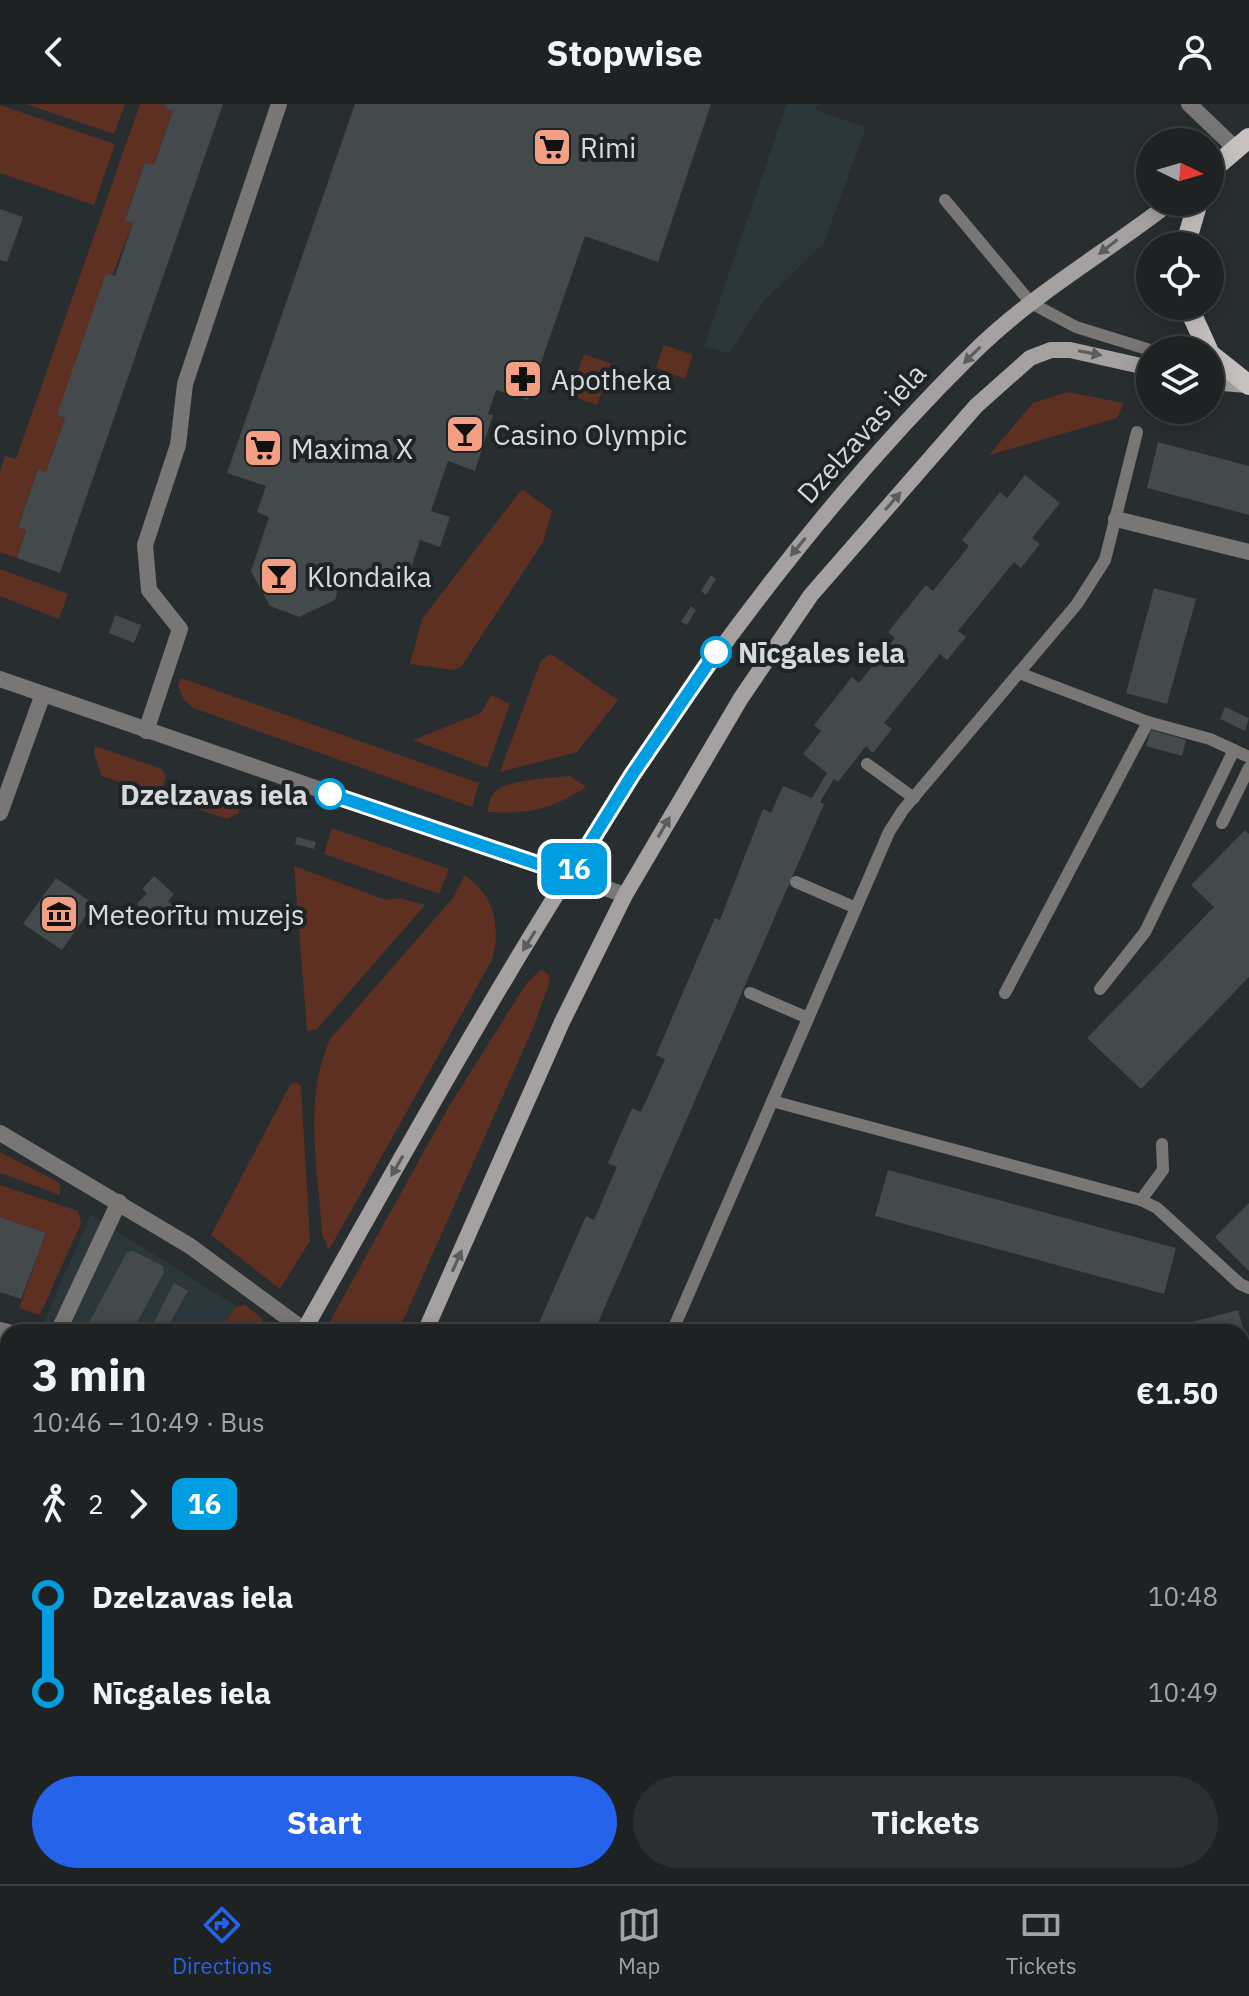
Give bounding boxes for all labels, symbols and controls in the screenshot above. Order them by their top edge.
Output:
text: Stopwise [546,29,703,76]
icon: back [32,30,76,74]
icon: person [1173,30,1217,74]
supermarket icon: Rimi [531,126,573,168]
north arrow [1136,128,1224,216]
map controls [1136,128,1224,424]
place label: Rimi [580,129,636,166]
button: locate [1136,232,1224,320]
one-way arrow [1098,239,1118,255]
button: layers [1136,336,1224,424]
one-way arrow [963,345,982,363]
one-way arrow [1078,347,1103,360]
street label: Dzelzavas iela [788,355,934,511]
pharmacy icon: Apotheka [502,358,544,400]
place label: Apotheka [551,361,672,398]
bar icon: Casino Olympic [444,413,486,455]
place label: Casino Olympic [493,416,687,453]
supermarket icon: Maxima X [242,427,284,469]
place label: Maxima X [291,430,413,467]
one-way arrow [884,491,901,511]
one-way arrow [790,537,807,557]
bar icon: Klondaika [258,555,300,597]
place label: Klondaika [307,558,432,595]
place label: Nīcgales iela [738,634,905,671]
marker: Nīcgales iela [701,637,731,667]
place label: Dzelzavas iela [120,776,308,813]
marker: Dzelzavas iela [315,779,345,809]
one-way arrow [657,816,671,838]
line badge: 16 [538,843,610,895]
text: 16 [557,850,591,887]
museum icon: Meteorītu muzejs [38,893,80,935]
place label: Meteorītu muzejs [87,896,305,933]
one-way arrow [521,931,536,952]
one-way arrow [390,1155,404,1177]
one-way arrow [450,1249,463,1272]
text: 3 min [32,1346,147,1403]
text: €1.50 [1136,1373,1218,1412]
text: 10:46 – 10:49 · Bus [32,1405,265,1439]
icon: walk [32,1482,76,1526]
icon: forward [116,1482,160,1526]
text: 16 [188,1485,221,1522]
text: 2 [88,1487,104,1521]
text: Dzelzavas iela [92,1577,293,1616]
text: 10:48 [1148,1579,1218,1613]
text: Nīcgales iela [92,1673,271,1712]
text: 10:49 [1148,1675,1218,1709]
button: Start [32,1776,617,1868]
button: Tickets [633,1776,1218,1868]
tab: Directions [172,1903,272,1980]
tab: Map [617,1903,661,1980]
tab: Tickets [1006,1903,1077,1980]

